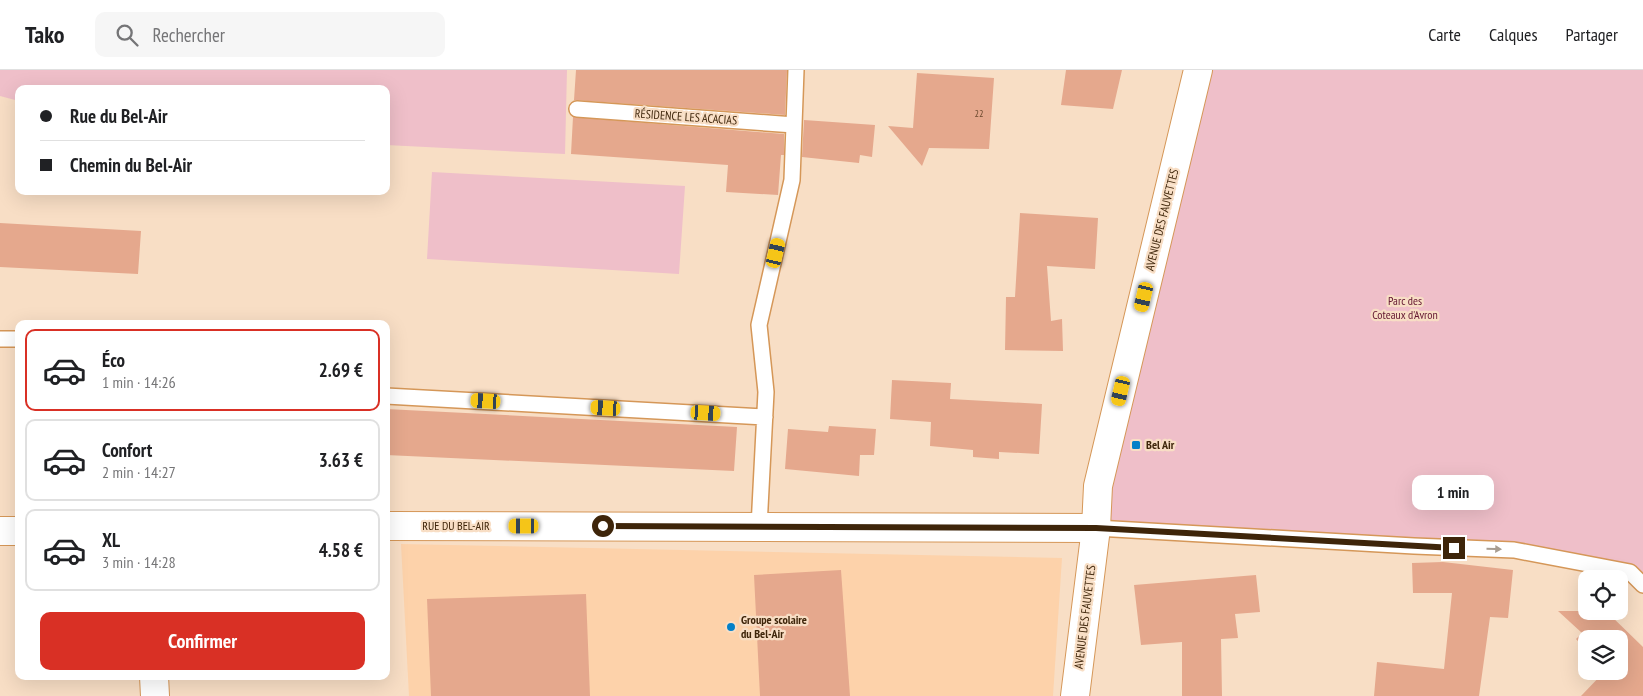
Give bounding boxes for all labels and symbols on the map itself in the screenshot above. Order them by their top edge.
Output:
street label: RÉSIDENCE LES ACACIAS [634,105,738,128]
house number: 22 [975,107,984,120]
street label: AVENUE DES FAUVETTES [1142,167,1181,272]
car [765,237,786,269]
car [1133,281,1154,313]
park label: Parc des Coteaux d'Avron [1372,293,1438,322]
car [1110,375,1131,407]
car [470,393,501,409]
car [590,400,621,416]
car [690,405,721,421]
place label: Bel Air [1146,437,1175,452]
marker: Bel Air [1130,439,1142,451]
callout: 1 min [1413,476,1495,510]
route start [592,515,614,537]
street label: RUE DU BEL-AIR [422,518,490,533]
car [509,519,539,534]
route end [1443,537,1465,559]
one-way arrow [1486,546,1502,554]
street label: AVENUE DES FAUVETTES [1071,564,1098,670]
place label: Groupe scolaire du Bel-Air [741,612,807,641]
marker: Groupe scolaire du Bel-Air [725,621,737,633]

